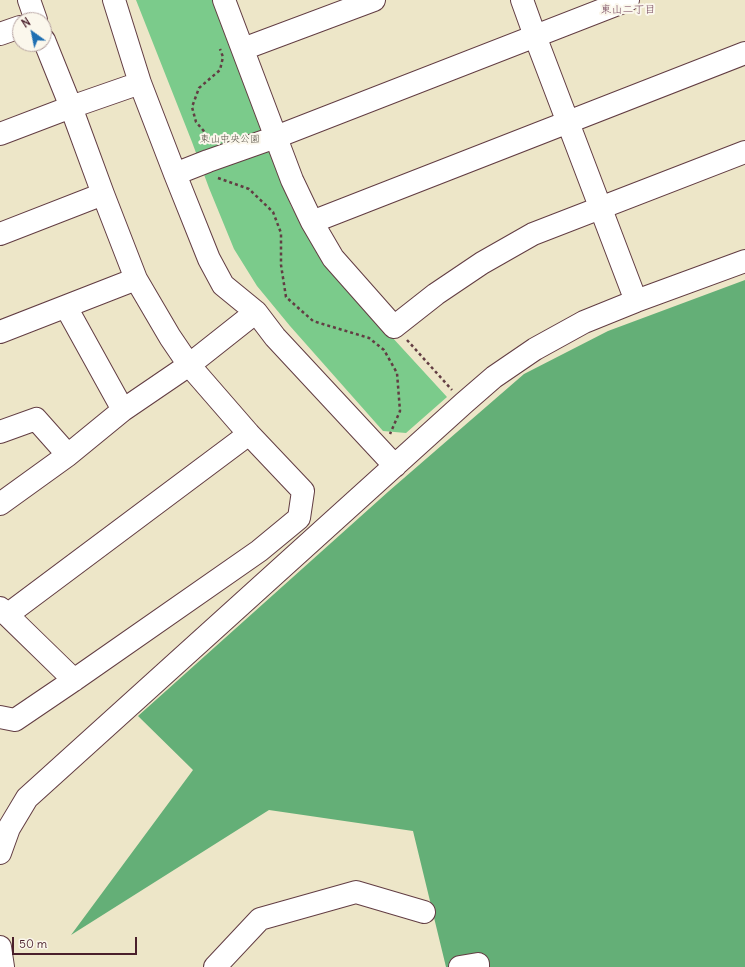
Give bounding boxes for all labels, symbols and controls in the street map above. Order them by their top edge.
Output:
district label: 東山二丁目 [601,3,655,17]
north arrow [12,12,52,52]
text: N [19,15,33,31]
park label: 東山中央公園 [200,133,260,145]
scale bar [14,929,139,955]
text: 50 m [19,936,47,951]

